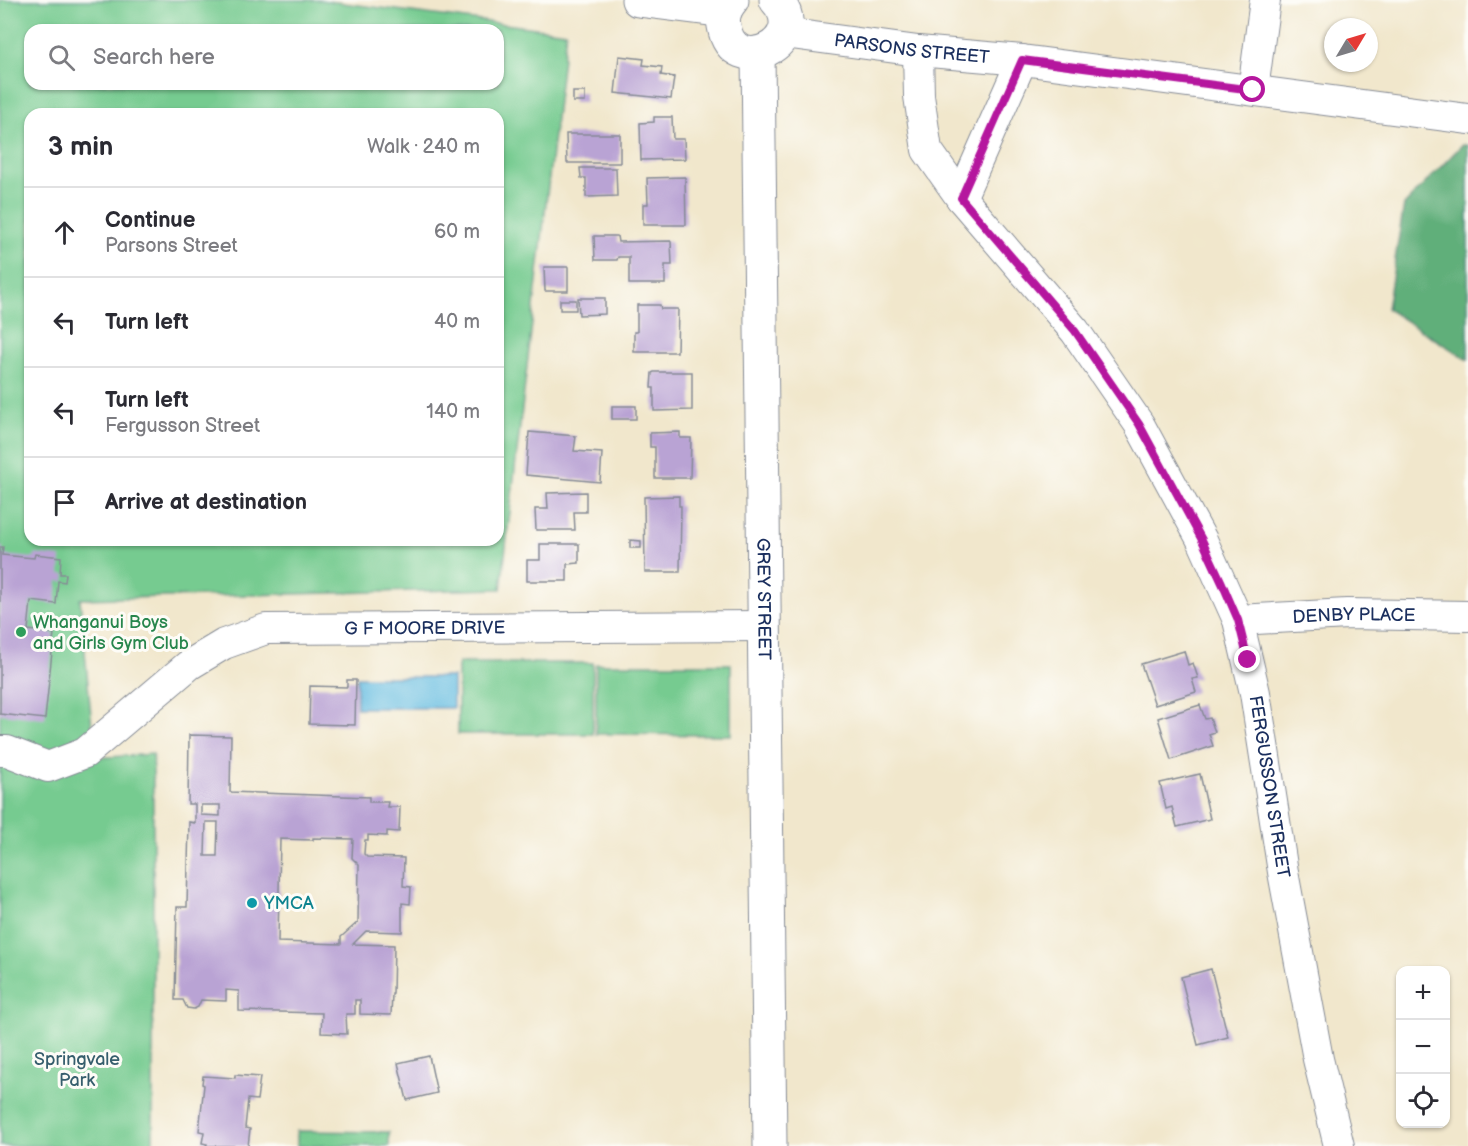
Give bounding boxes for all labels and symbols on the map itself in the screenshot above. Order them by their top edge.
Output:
north arrow [1324,18,1378,72]
street label: PARSONS STREET [833,30,991,68]
route start [1239,76,1265,102]
street label: GREY STREET [752,538,775,660]
street label: DENBY PLACE [1292,604,1416,628]
place label: Whanganui Boys and Girls Gym Club [33,612,189,654]
street label: G F MOORE DRIVE [344,618,505,640]
marker: Whanganui Boys and Girls Gym Club [14,625,28,639]
route end [1234,646,1260,672]
street label: FERGUSSON STREET [1245,694,1294,880]
place label: YMCA [263,893,314,914]
marker: YMCA [245,896,259,910]
park label: Springvale Park [34,1049,120,1091]

